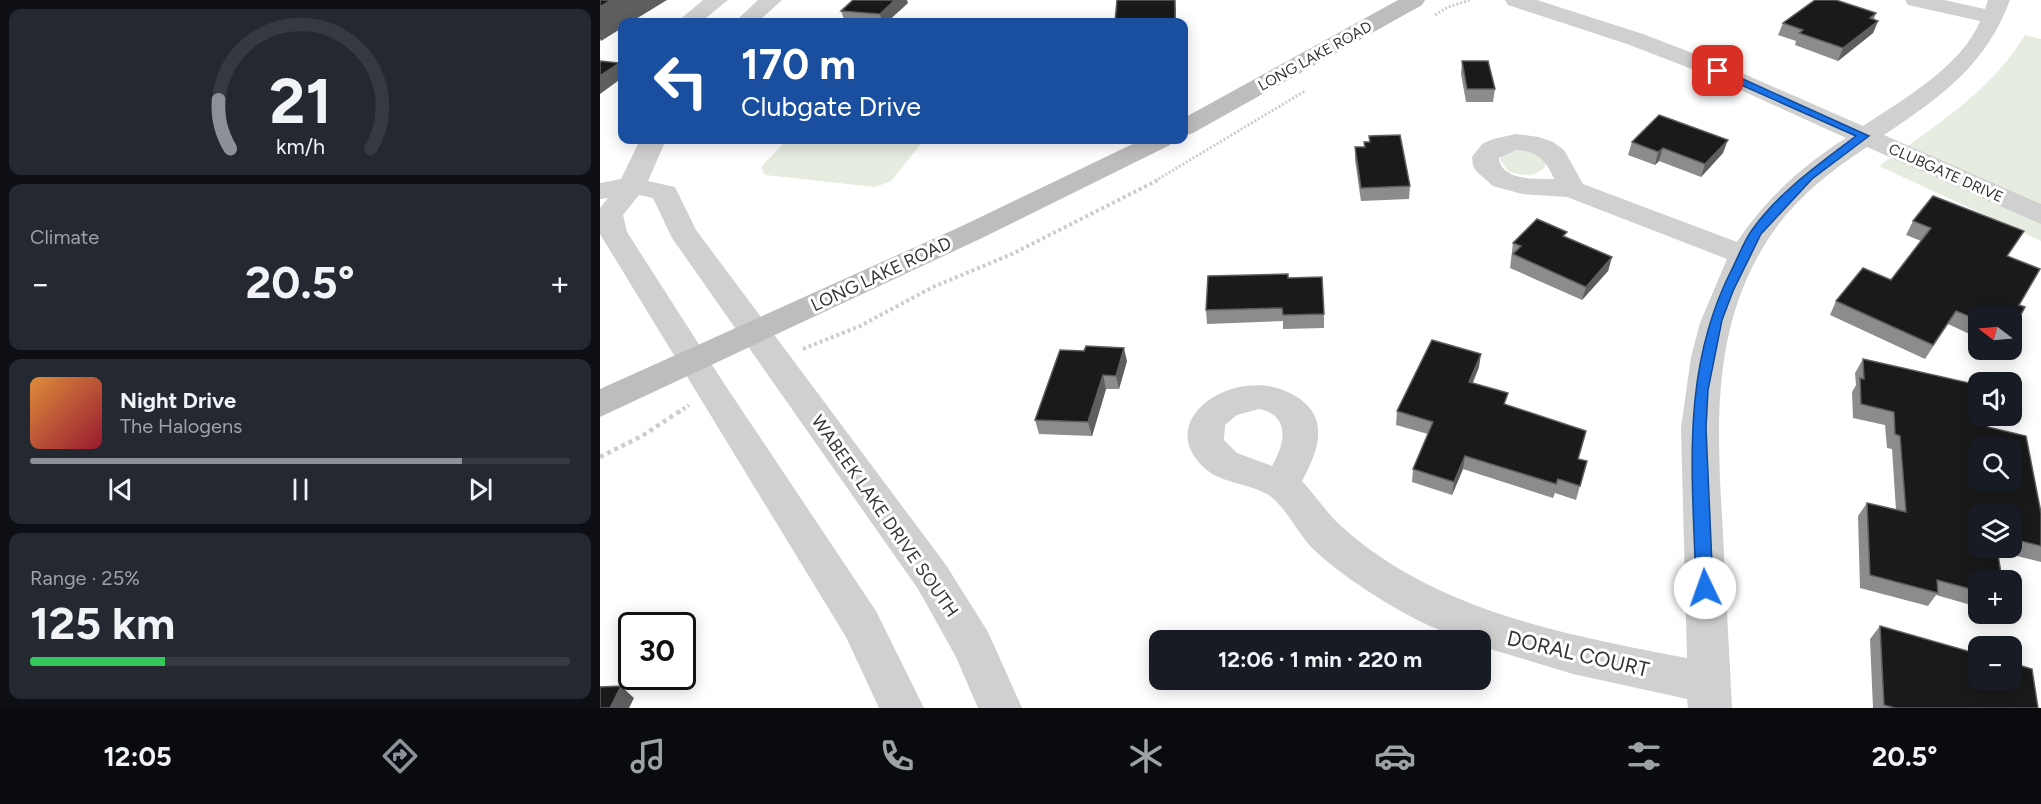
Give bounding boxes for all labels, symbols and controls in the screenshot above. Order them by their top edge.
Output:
street label: LONG LAKE ROAD [1255,17,1375,95]
text: 170 m [741,39,856,90]
icon: left [642,42,720,120]
pin [1692,45,1743,96]
icon: arrive [1701,54,1734,87]
text: 21 [269,64,331,139]
text: Clubgate Drive [741,90,921,123]
text: km/h [276,134,324,159]
street label: CLUBGATE DRIVE [1886,140,2006,206]
text: Climate [30,225,99,249]
street label: LONG LAKE ROAD [807,232,955,316]
text: 20.5° [245,255,355,309]
text: − [30,264,51,303]
text: + [549,264,570,303]
north arrow [1968,306,2022,360]
map controls [1968,306,2022,690]
button: sound [1968,372,2022,426]
text: Night Drive [120,387,236,414]
street label: WABEEK LAKE DRIVE SOUTH [807,411,963,621]
text: The Halogens [120,414,242,438]
button: search [1968,438,2022,492]
icon: previous [104,473,137,506]
icon: pause [284,473,317,506]
icon: next [464,473,497,506]
button: layers [1968,504,2022,558]
position arrow [1673,556,1737,620]
text: Range · 25% [30,566,140,590]
button: + [1968,570,2022,624]
text: 125 km [30,596,175,650]
speed limit sign: 30 [618,612,696,690]
street label: DORAL COURT [1505,625,1652,682]
button: − [1968,636,2022,690]
text: 12:06 · 1 min · 220 m [1218,646,1422,673]
icon: directions [379,735,421,777]
icon: music [627,735,669,777]
icon: phone [876,735,918,777]
icon: climate [1125,735,1167,777]
icon: car [1374,735,1416,777]
icon: filters [1623,735,1665,777]
text: 12:05 [103,740,172,773]
text: 20.5° [1872,740,1938,773]

